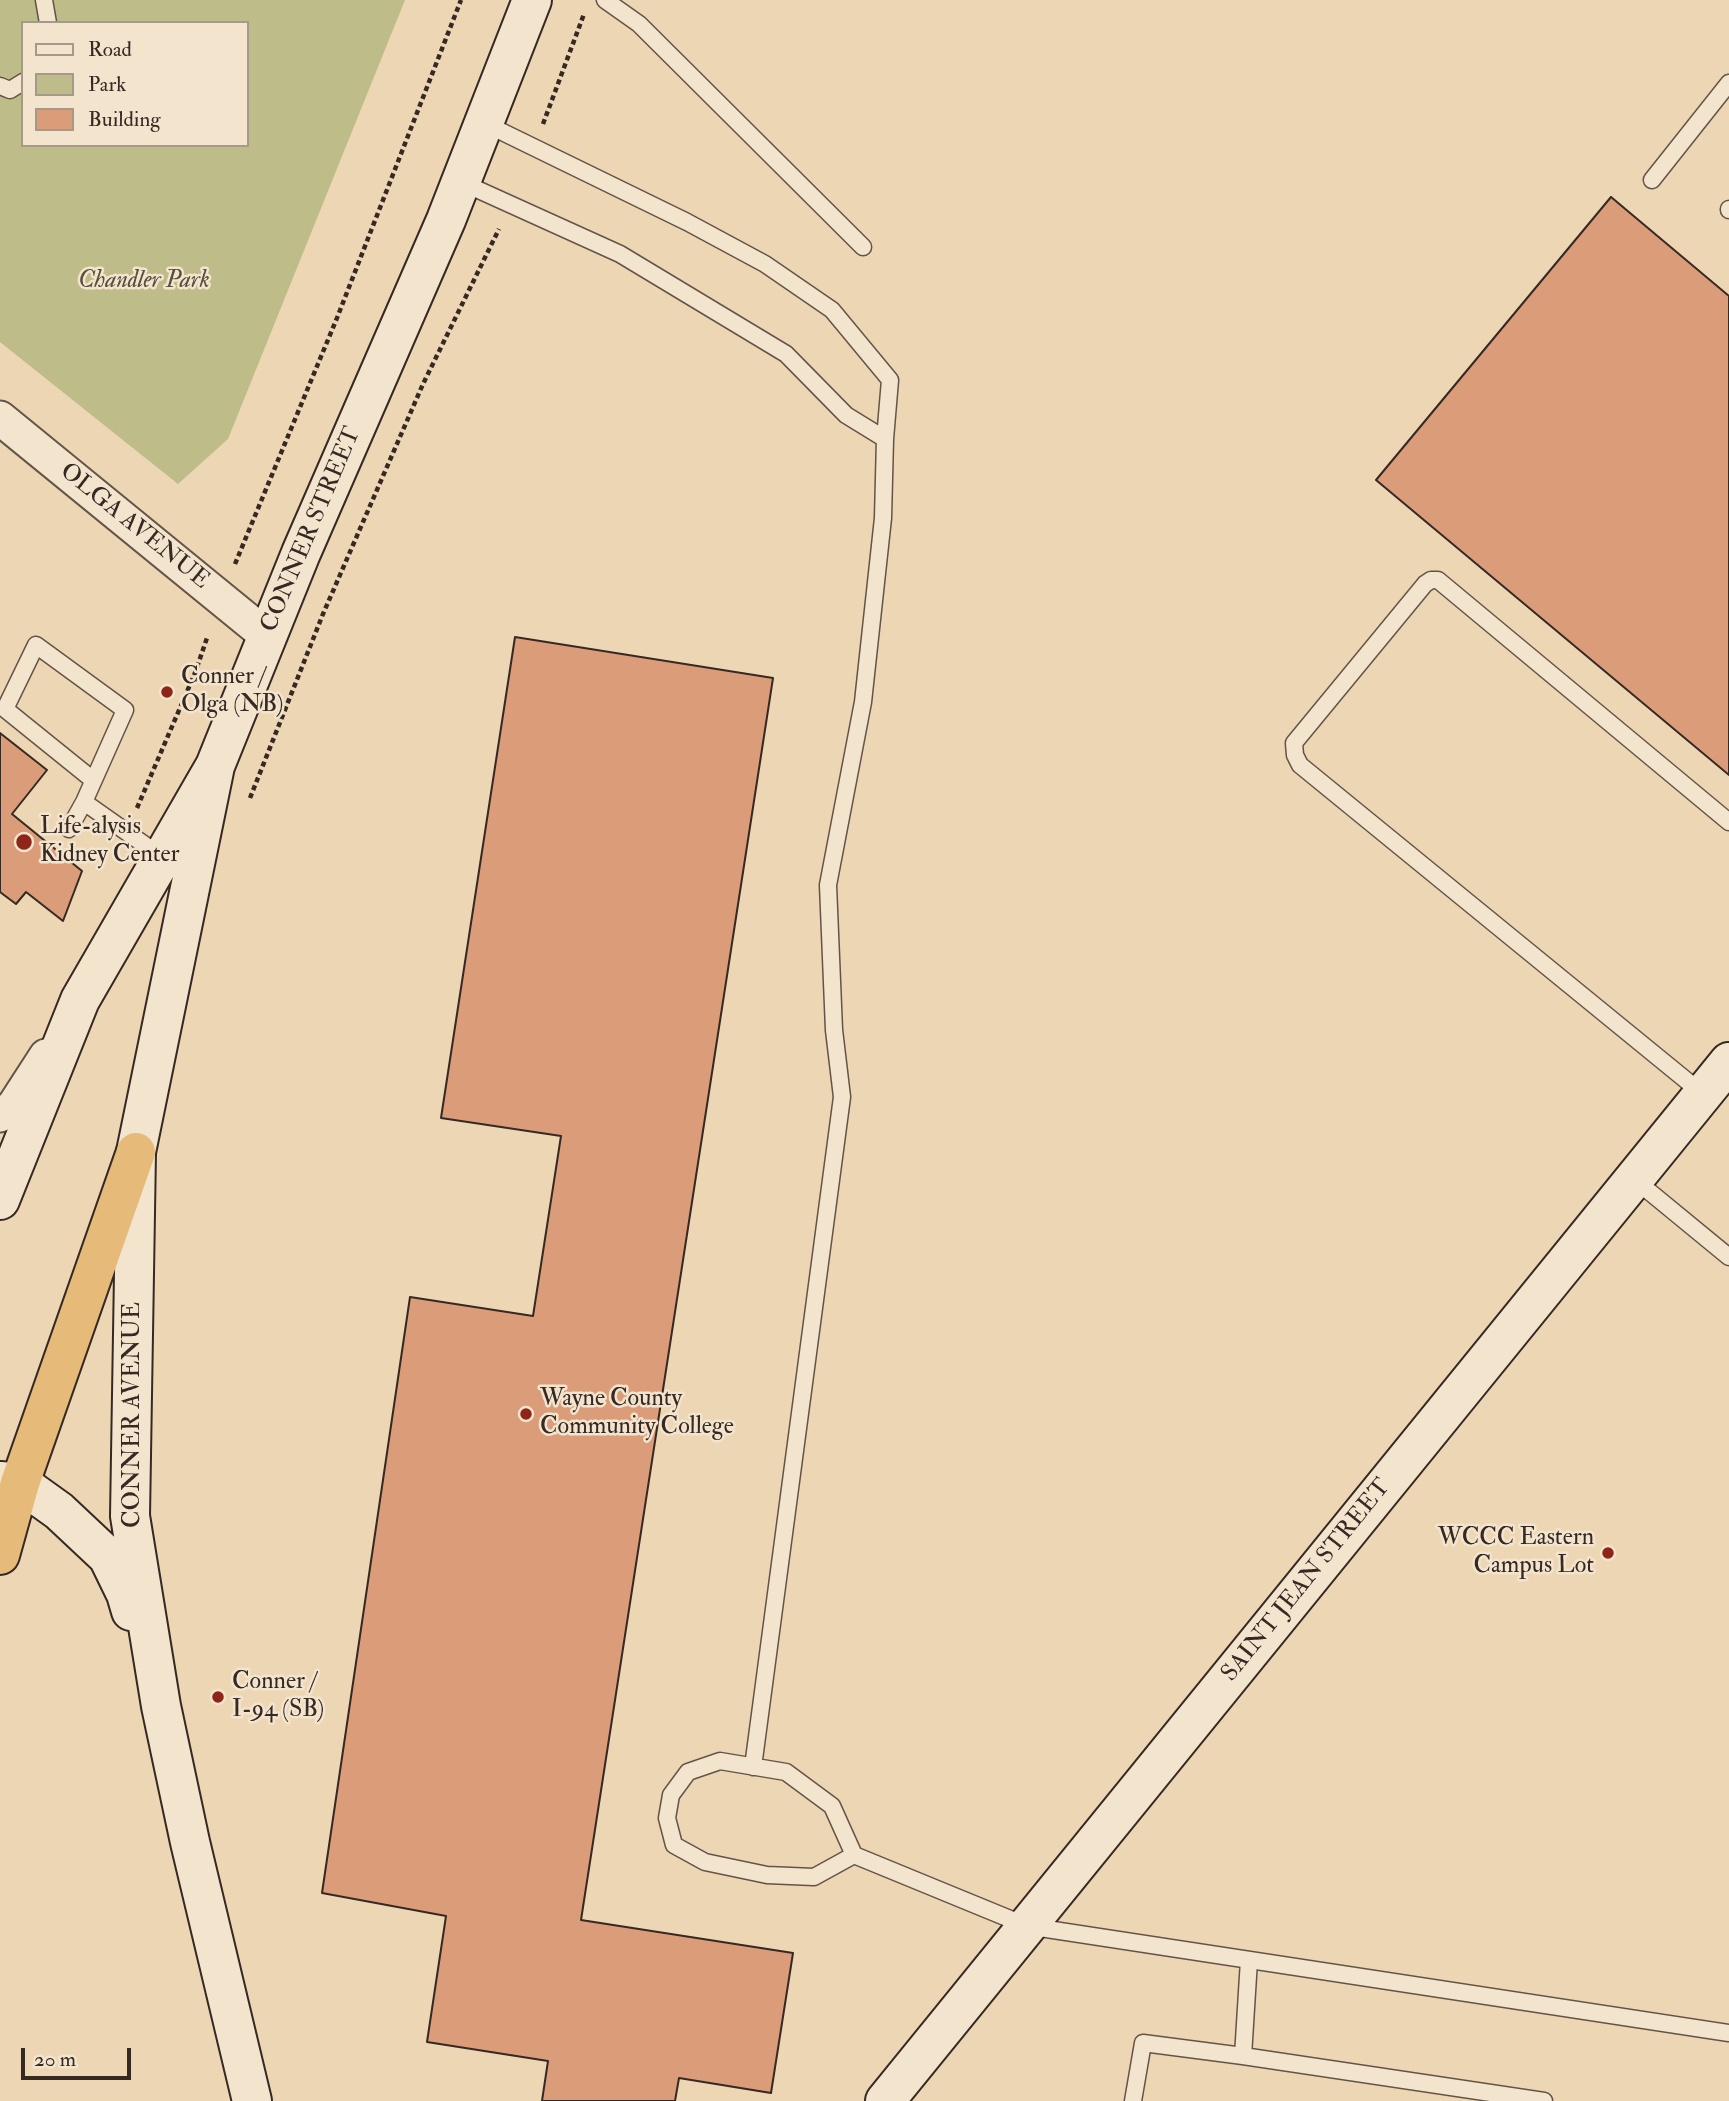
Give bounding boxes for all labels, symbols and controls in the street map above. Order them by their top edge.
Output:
legend [21,21,248,147]
text: Road [88,36,132,63]
text: Park [88,71,126,98]
text: Building [88,106,161,133]
park label: Chandler Park [78,268,210,296]
street label: CONNER STREET [256,423,368,637]
street label: OLGA AVENUE [53,458,215,596]
place label: Conner / Olga (NB) [181,664,284,720]
marker: Conner / Olga (NB) [159,684,175,700]
place label: Life-alysis Kidney Center [40,814,179,870]
marker: Life-alysis Kidney Center [14,832,34,852]
street label: CONNER AVENUE [120,1302,148,1528]
place label: Wayne County Community College [540,1386,734,1442]
marker: Wayne County Community College [518,1406,534,1422]
street label: SAINT JEAN STREET [1216,1474,1398,1688]
place label: WCCC Eastern Campus Lot [1438,1525,1594,1581]
marker: WCCC Eastern Campus Lot [1600,1545,1616,1561]
place label: Conner / I-94 (SB) [232,1669,324,1725]
marker: Conner / I-94 (SB) [210,1689,226,1705]
scale bar [24,2035,135,2078]
text: 20 m [34,2046,76,2073]

